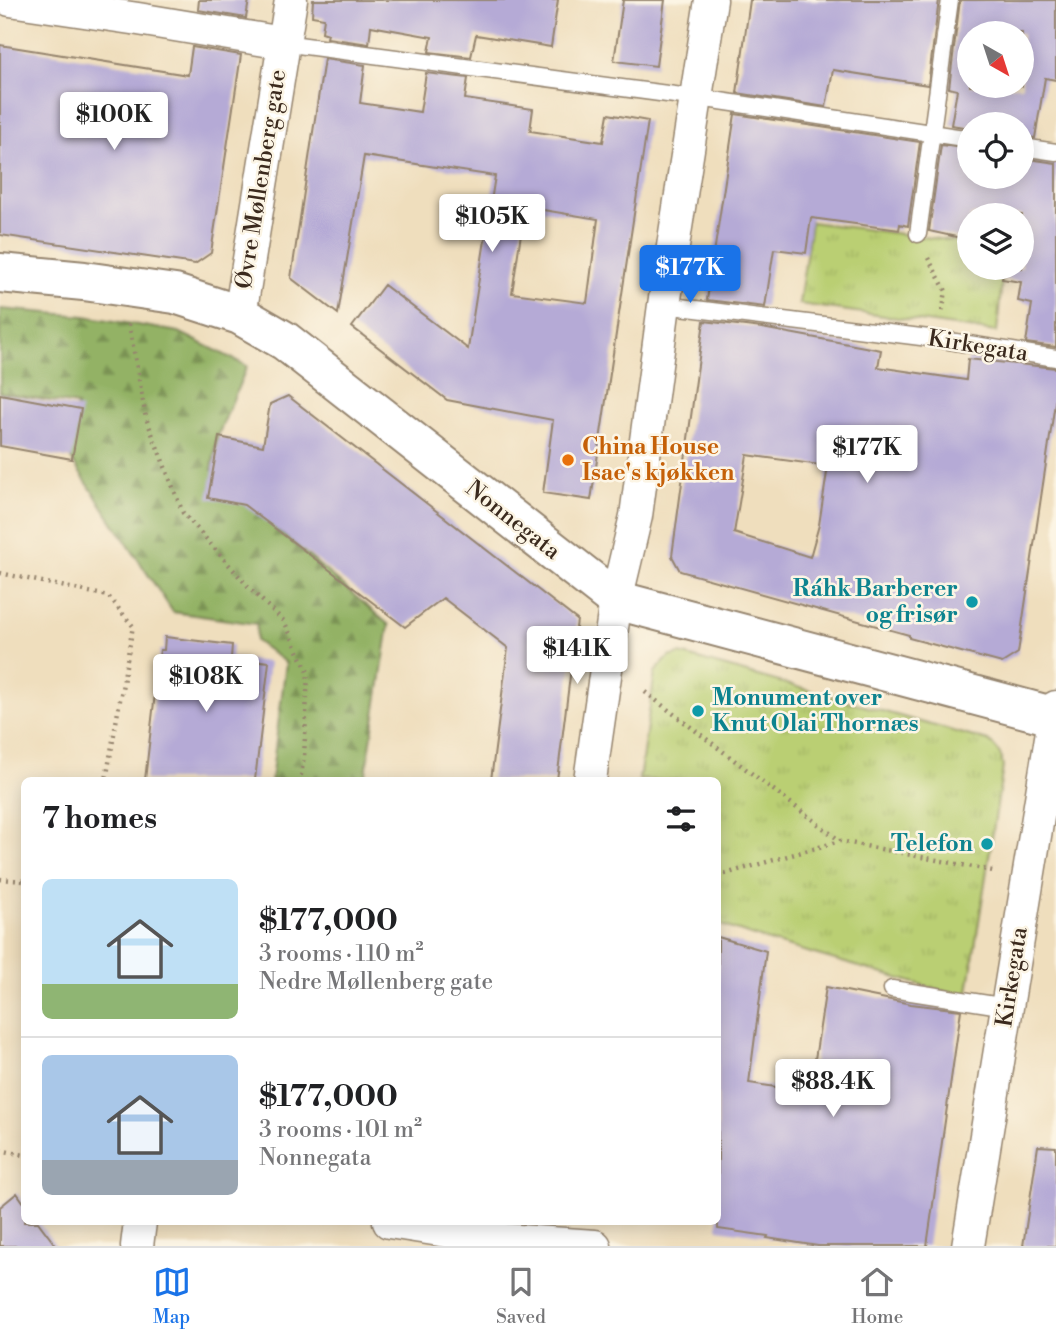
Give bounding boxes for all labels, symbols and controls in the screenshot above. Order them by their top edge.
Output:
north arrow [957,21,1034,98]
map controls [957,21,1034,280]
street label: Øvre Møllenberg gate [230,68,292,290]
pin: $100K [65,92,163,152]
text: $100K [76,101,152,129]
button: locate [957,112,1034,189]
pin: $105K [443,194,541,254]
text: $105K [455,203,529,231]
button: layers [957,203,1034,280]
pin: $177K [641,246,739,305]
text: $177K [656,254,724,282]
street label: Kirkegata [926,324,1031,368]
pin: $177K [818,426,916,485]
place label: China House Isae's kjøkken [582,433,734,487]
text: $177K [833,434,901,462]
marker: China House Isae's kjøkken [560,452,576,468]
street label: Nonnegata [460,474,566,566]
place label: Ráhk Barberer og frisør [793,575,958,629]
marker: Ráhk Barberer og frisør [964,594,980,610]
pin: $141K [528,626,626,686]
text: $141K [543,635,611,663]
pin: $108K [157,654,255,714]
text: $108K [169,663,243,691]
place label: Monument over Knut Olai Thornæs [712,684,919,738]
marker: Monument over Knut Olai Thornæs [690,703,706,719]
text: 7 homes [42,800,157,838]
icon: filters [662,800,700,838]
place label: Telefon [891,830,973,858]
marker: Telefon [979,836,995,852]
text: $177,000 [259,902,398,940]
icon: home [98,907,182,991]
street label: Kirkegata [990,924,1034,1029]
text: 3 rooms · 110 m² [259,940,423,968]
text: Nedre Møllenberg gate [259,968,493,996]
pin: $88.4K [776,1060,890,1119]
text: $88.4K [791,1068,875,1096]
text: $177,000 [259,1078,398,1116]
icon: home [98,1083,182,1167]
text: 3 rooms · 101 m² [259,1116,422,1144]
text: Nonnegata [259,1144,372,1172]
tab: Map [153,1263,191,1329]
tab: Saved [496,1263,546,1329]
tab: Home [851,1263,903,1329]

